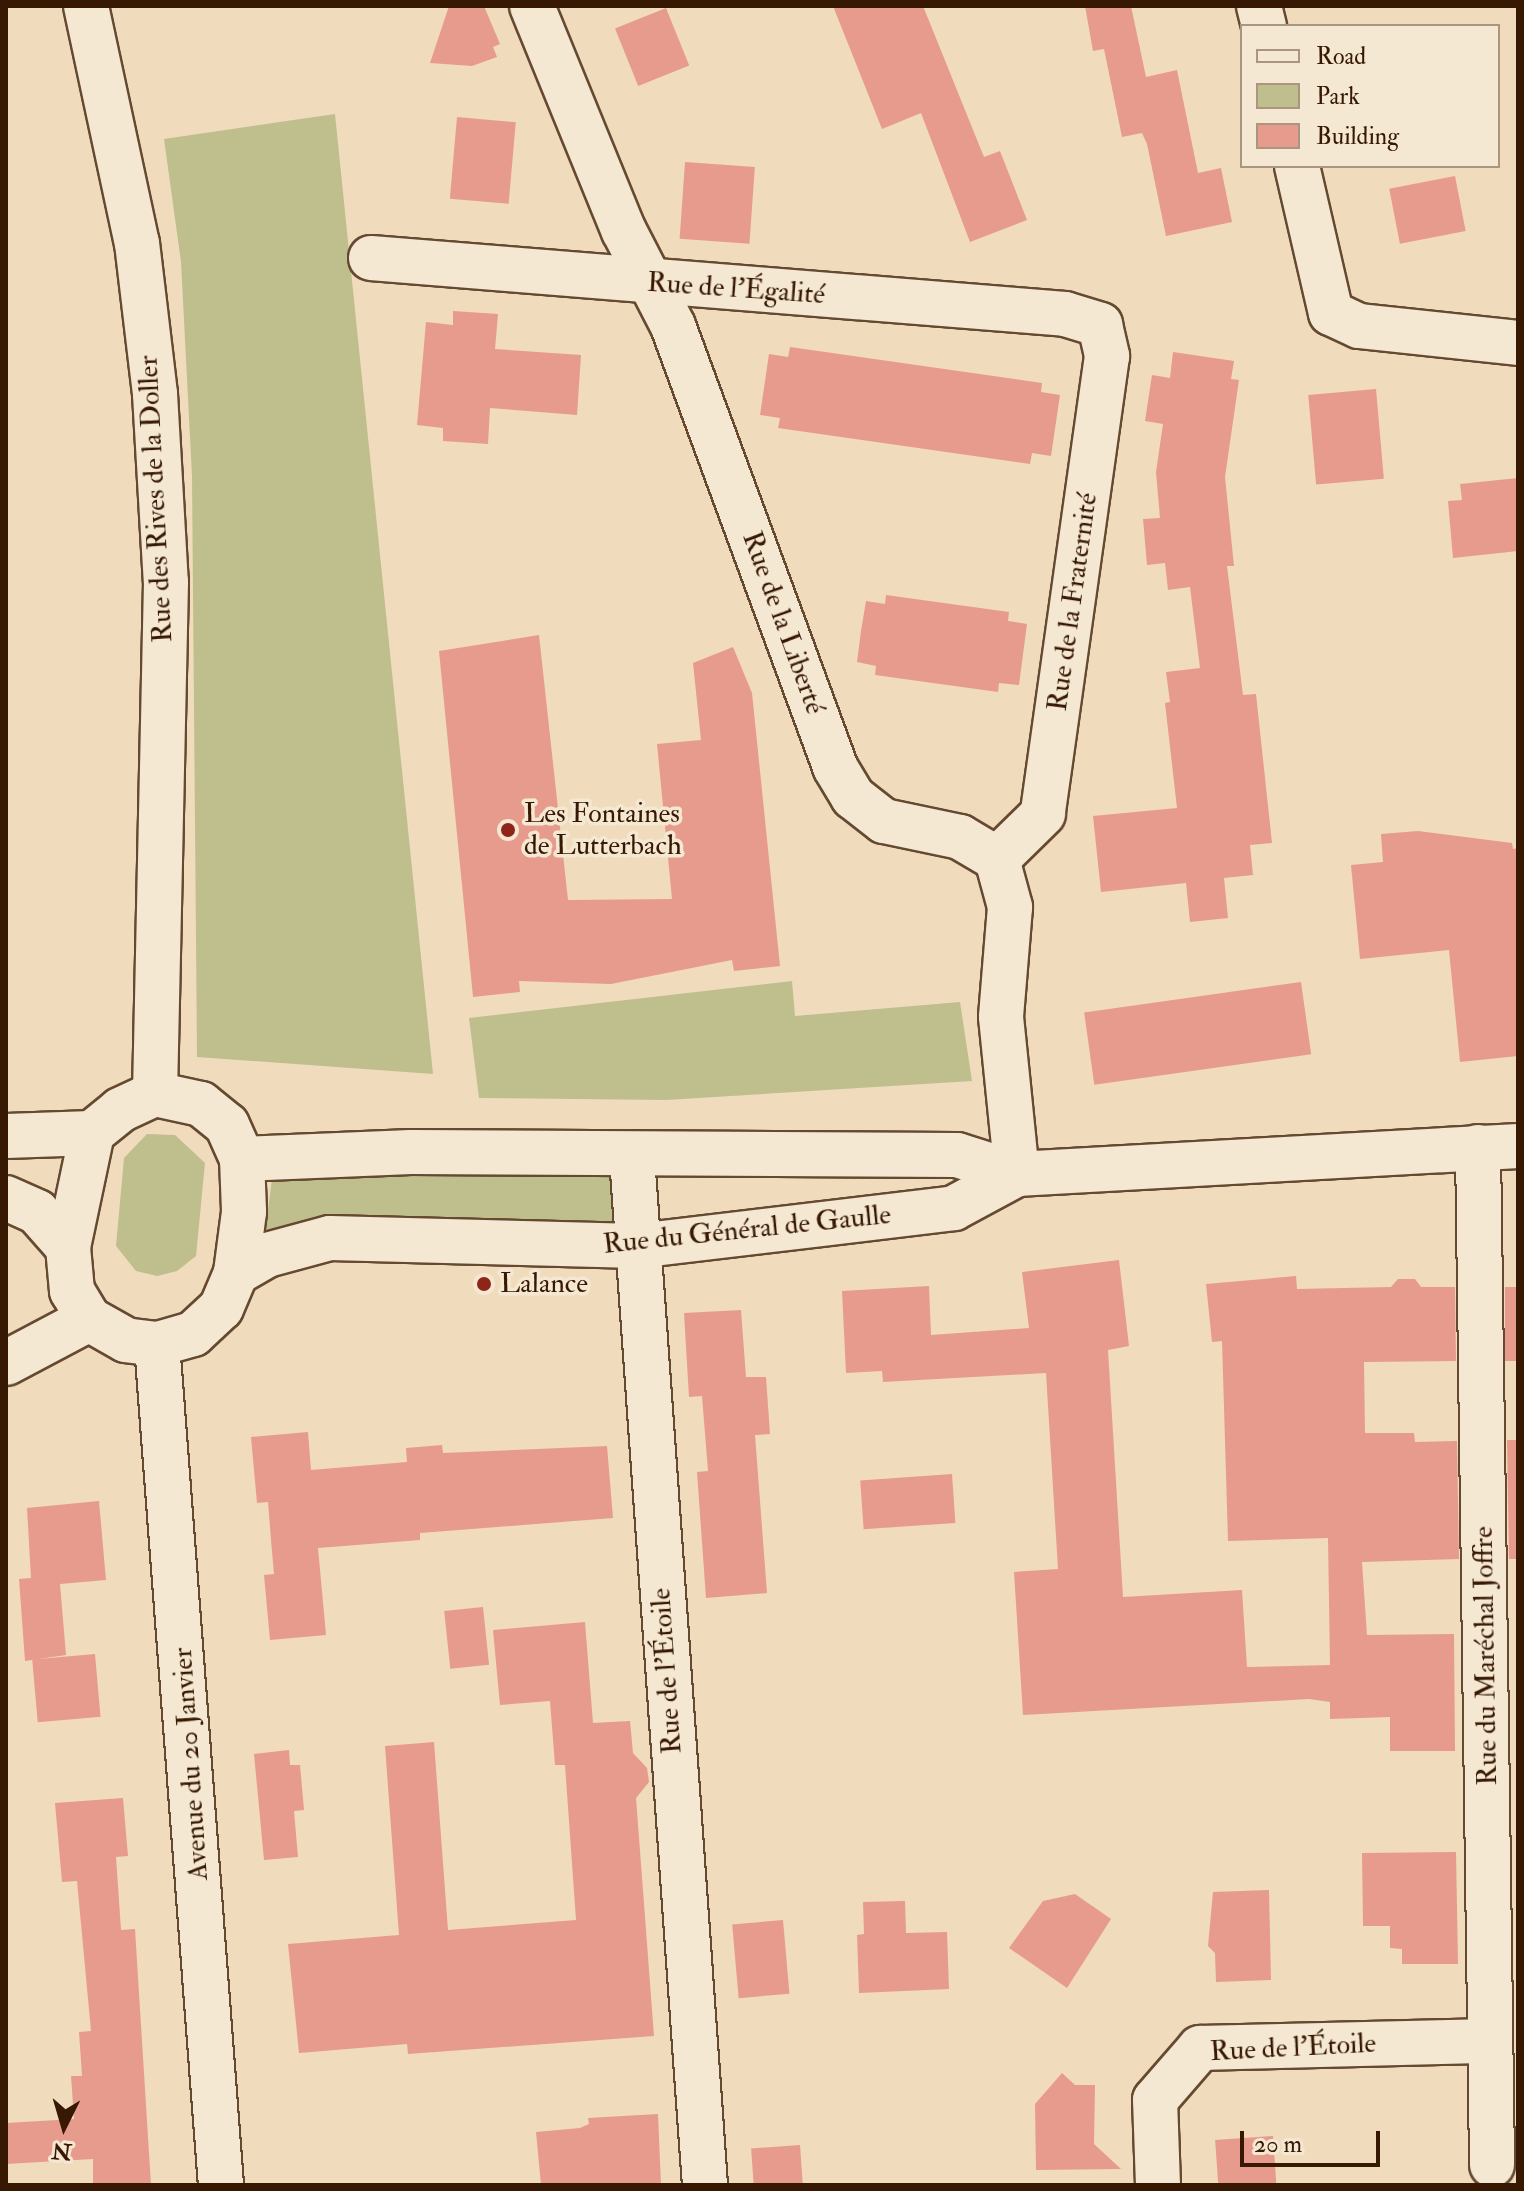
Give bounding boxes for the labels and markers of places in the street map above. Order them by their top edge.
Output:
place label: Les Fontaines de Lutterbach [524,797,682,863]
marker: Les Fontaines de Lutterbach [499,821,517,839]
place label: Lalance [500,1267,588,1301]
marker: Lalance [475,1275,493,1293]

